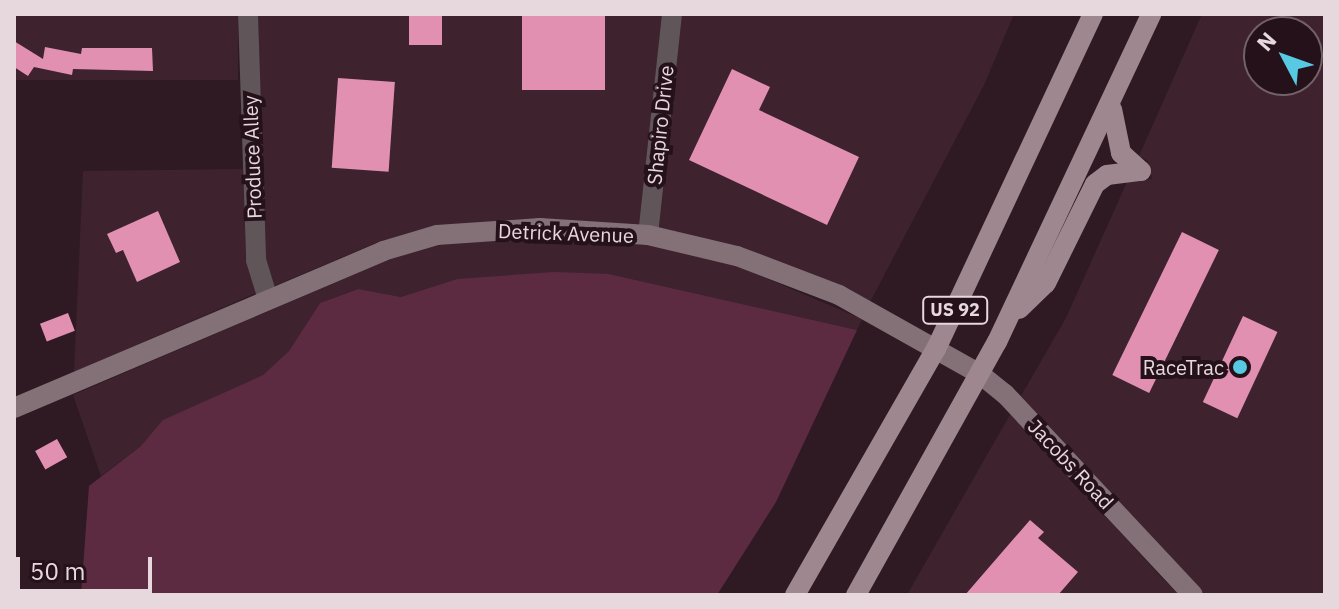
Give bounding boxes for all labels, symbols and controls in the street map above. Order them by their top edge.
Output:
north arrow [1243,16,1323,96]
text: N [1250,26,1282,57]
street label: Shapiro Drive [642,64,678,186]
street label: Produce Alley [238,95,266,219]
street label: Detrick Avenue [498,219,634,247]
road number: US 92 [921,296,989,324]
place label: RaceTrac [1143,355,1224,379]
marker: RaceTrac [1231,358,1249,376]
street label: Jacobs Road [1023,414,1119,514]
scale bar [20,541,156,591]
text: 50 m [30,555,85,587]

